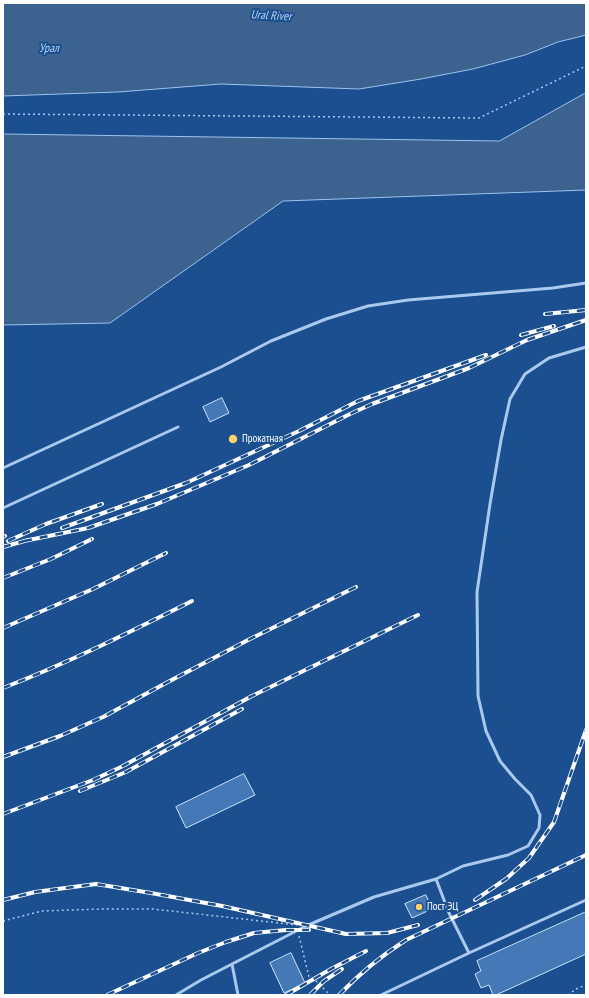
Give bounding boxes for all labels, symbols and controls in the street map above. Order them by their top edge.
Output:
water label: Ural River [250,8,292,24]
water label: Урал [39,42,59,56]
place label: Прокатная [242,432,283,446]
marker: Прокатная [227,433,239,445]
place label: Пост ЭЦ [427,900,458,914]
marker: Пост ЭЦ [414,902,424,912]

